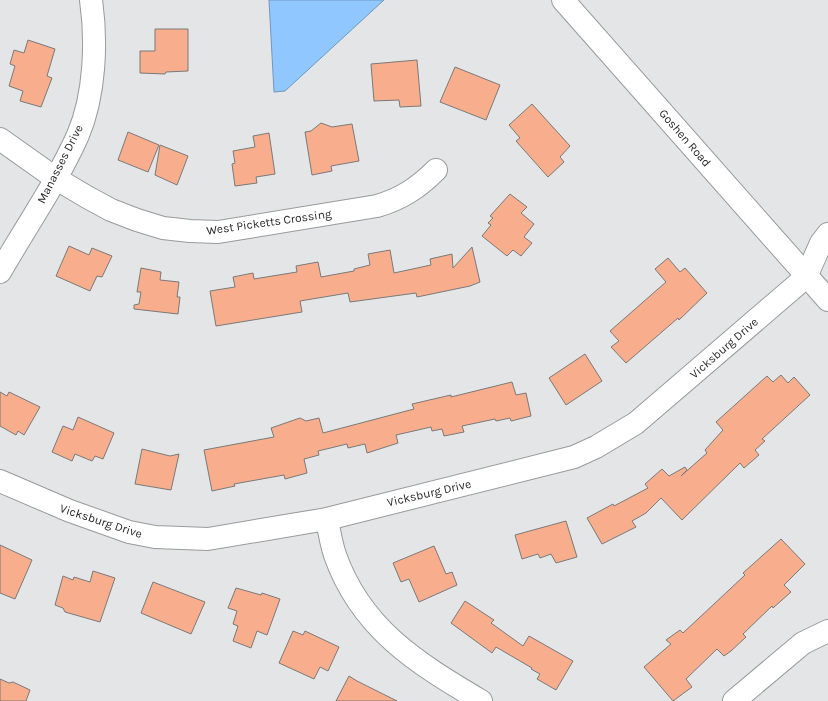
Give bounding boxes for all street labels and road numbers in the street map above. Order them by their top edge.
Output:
street label: Goshen Road [656,106,714,170]
street label: Manasses Drive [34,122,86,206]
street label: West Picketts Crossing [206,206,333,238]
street label: Vicksburg Drive [687,315,761,381]
street label: Vicksburg Drive [386,477,472,509]
street label: Vicksburg Drive [58,501,144,541]

